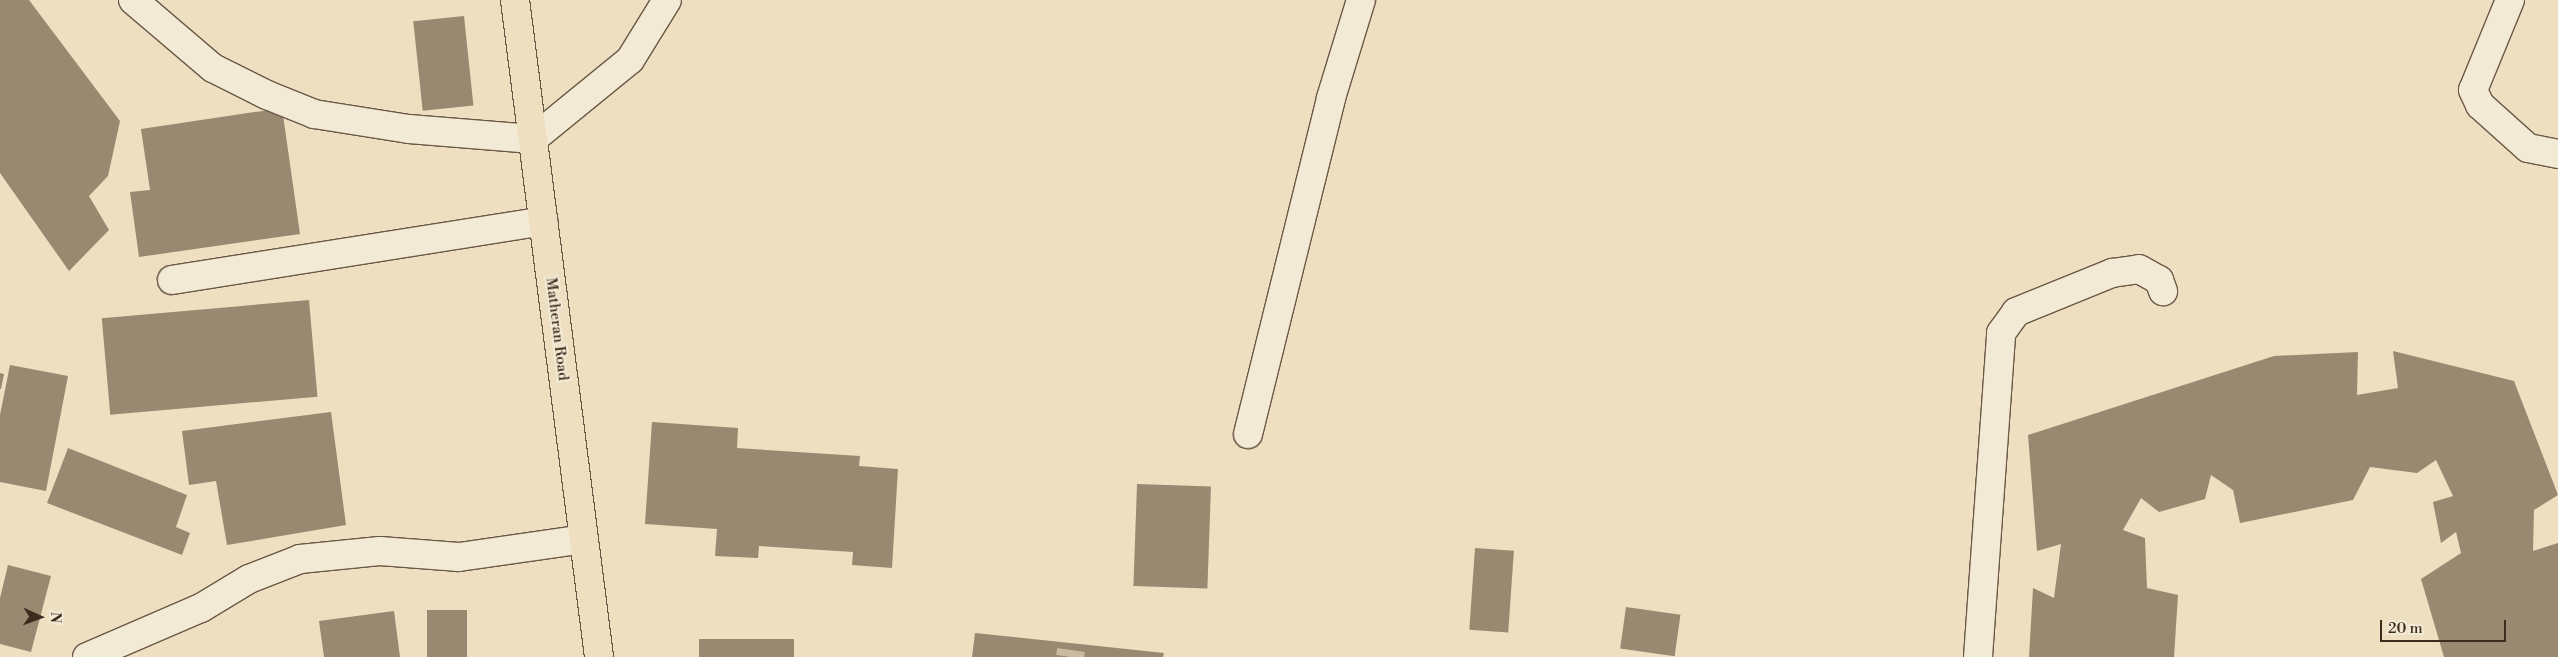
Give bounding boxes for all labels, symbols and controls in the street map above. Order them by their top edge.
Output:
street label: Matheran Road [542,276,572,382]
north arrow [15,592,65,642]
scale bar [2383,610,2509,642]
text: N [46,612,64,623]
text: 20 m [2388,619,2423,638]

